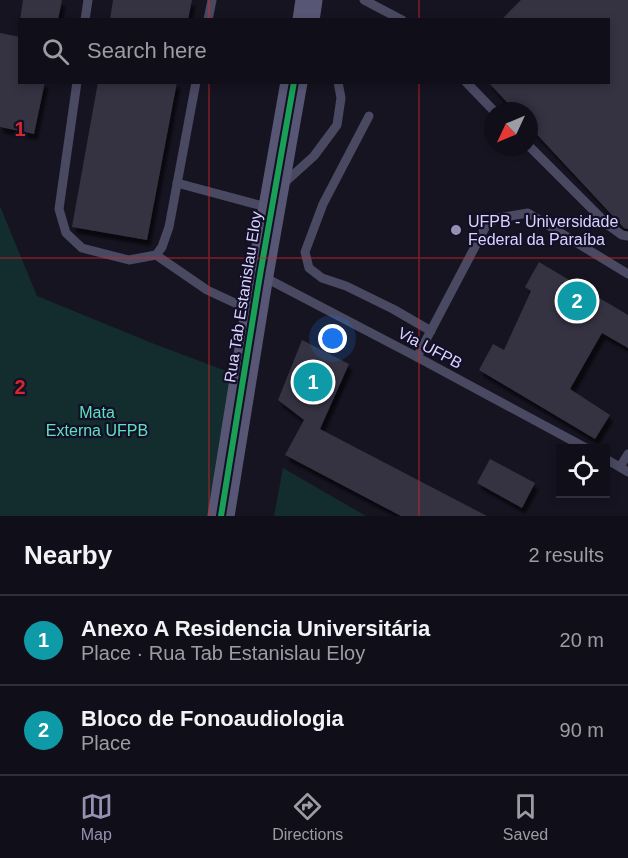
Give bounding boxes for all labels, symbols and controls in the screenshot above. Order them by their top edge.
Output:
search box [18,18,610,84]
icon: search [39,35,72,68]
text: Search here [87,38,207,63]
north arrow [484,102,538,156]
text: 1 [14,118,26,140]
street label: Rua Tab Estanislau Eloy [221,210,265,384]
place label: UFPB - Universidade Federal da Paraíba [468,213,618,248]
marker: UFPB - Universidade Federal da Paraíba [449,223,463,237]
pin: 2 [558,278,596,324]
your location [318,324,347,353]
street label: Via UFPB [395,324,465,372]
pin: 1 [294,360,332,404]
text: 2 [14,376,26,398]
park label: Mata Externa UFPB [46,404,148,439]
map controls [556,444,610,498]
button: locate [556,444,610,498]
text: Nearby [24,540,112,570]
text: 2 results [528,544,604,566]
text: Anexo A Residencia Universitária [81,616,430,641]
text: 1 [38,629,49,651]
text: 20 m [560,629,604,651]
text: Place · Rua Tab Estanislau Eloy [81,642,365,664]
text: Bloco de Fonoaudiologia [81,706,344,731]
text: 2 [38,719,49,741]
text: 90 m [560,719,604,741]
text: Place [81,732,131,754]
tab: Map [80,790,113,844]
tab: Directions [272,790,343,844]
tab: Saved [503,790,548,844]

